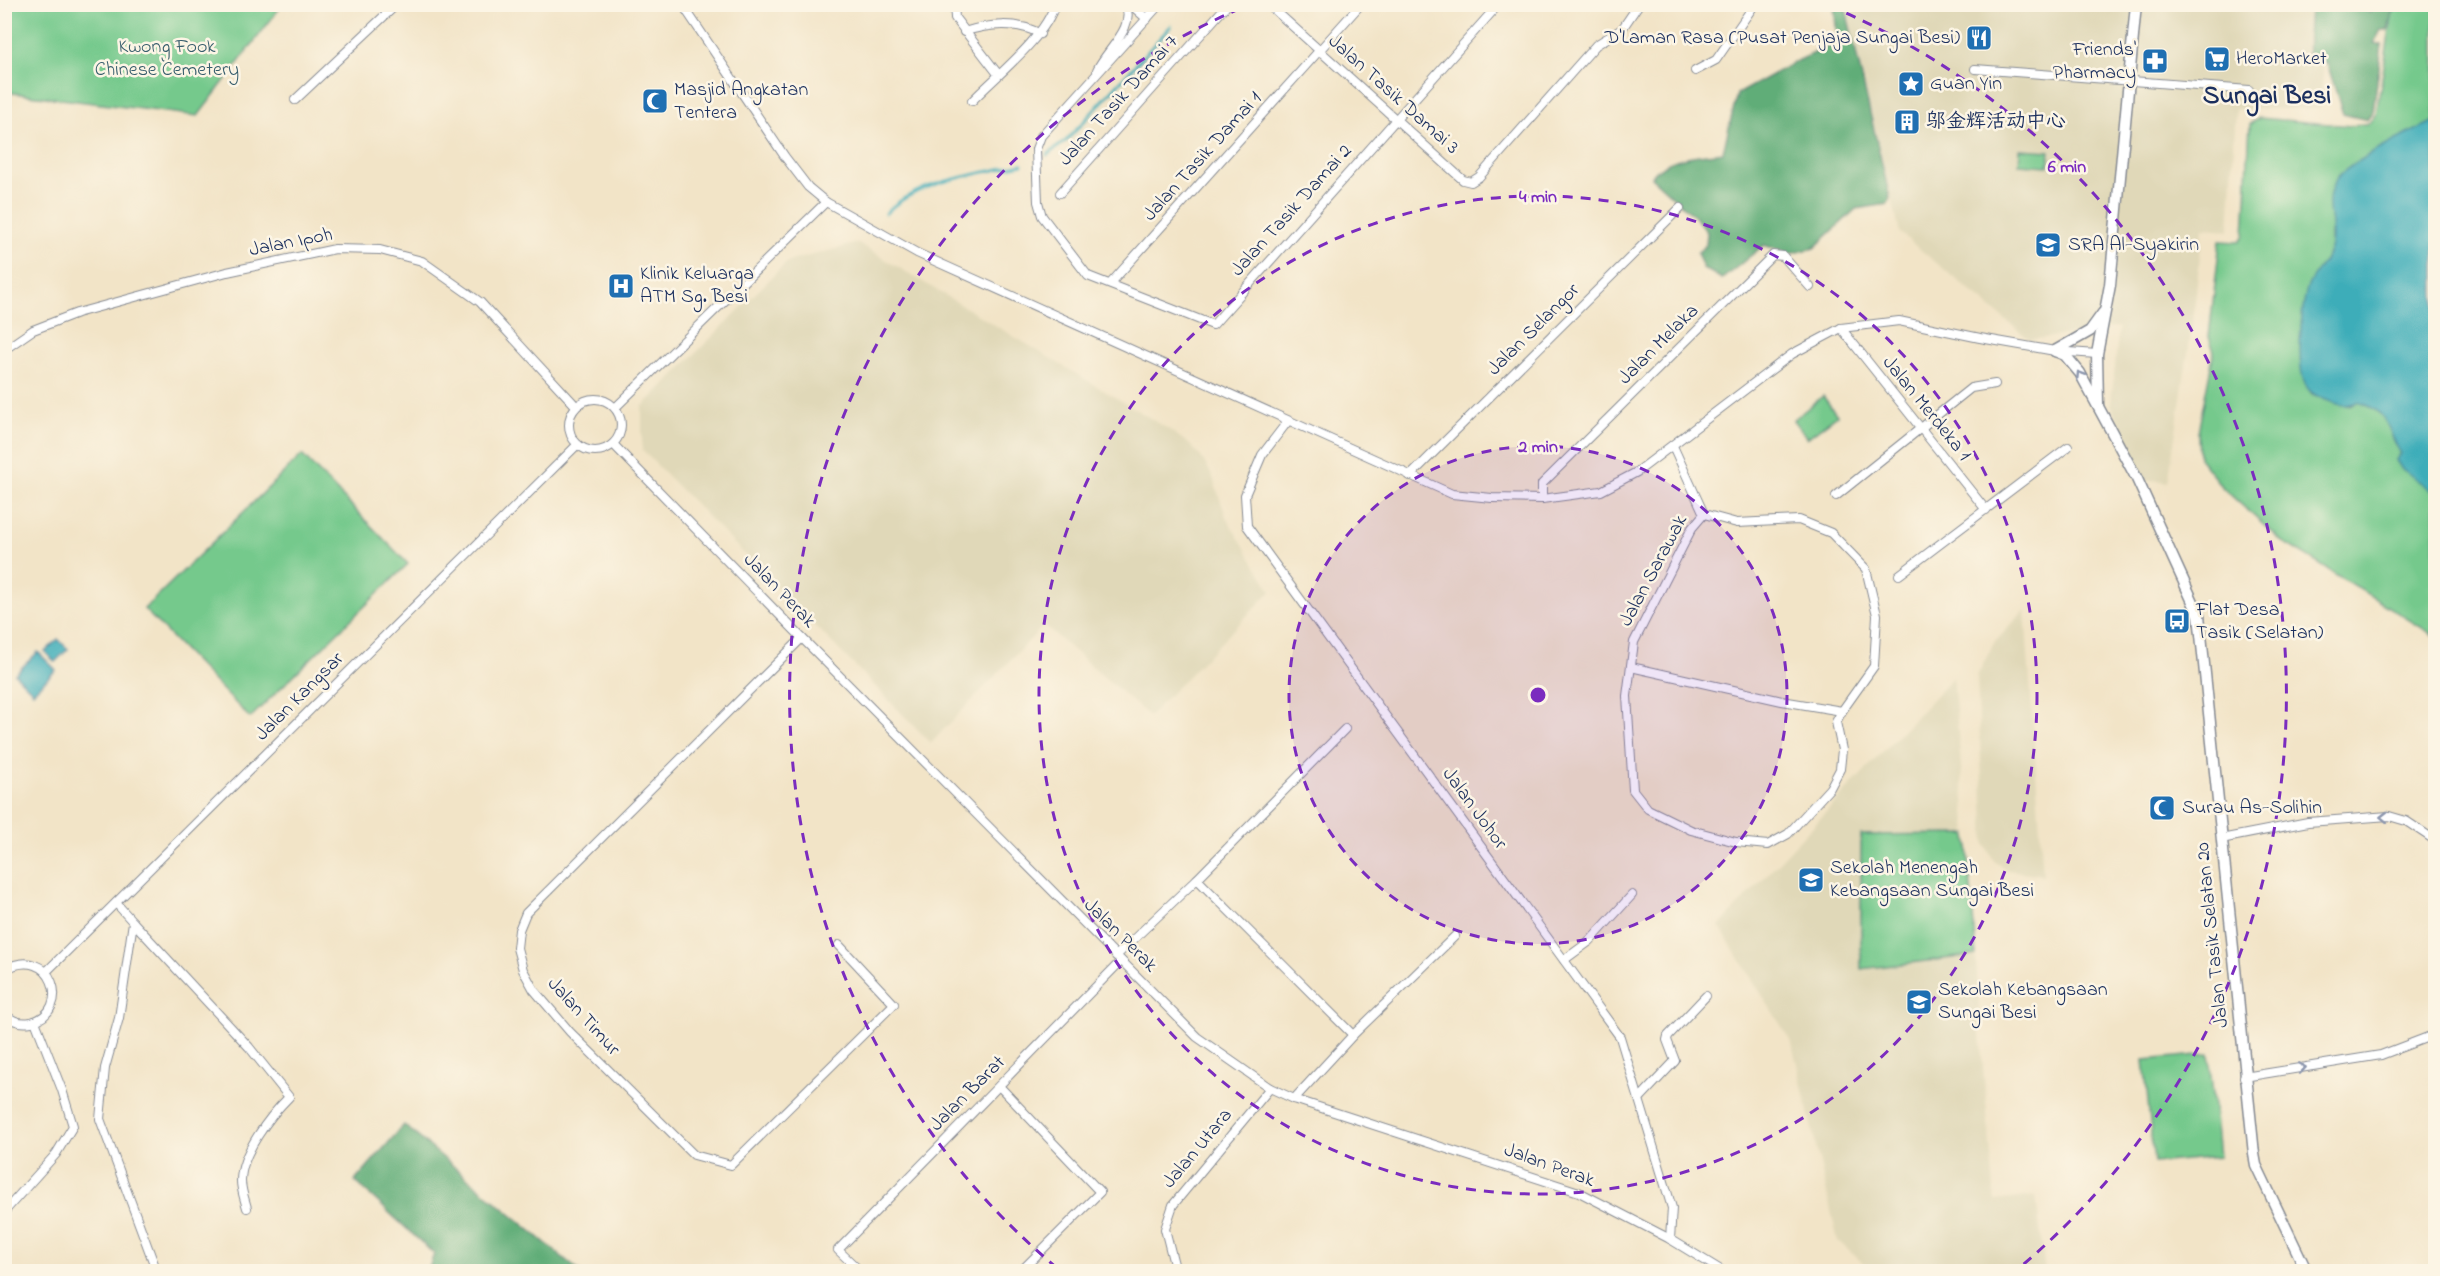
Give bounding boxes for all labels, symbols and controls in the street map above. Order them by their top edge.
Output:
restaurant icon: D'Laman Rasa (Pusat Penjaja Sungai Besi) [1964,23,1994,53]
place label: D'Laman Rasa (Pusat Penjaja Sungai Besi) [1604,24,1960,54]
street label: Jalan Tasik Damai 3 [1321,28,1465,162]
street label: Jalan Tasik Damai 7 [1052,29,1186,173]
park label: Kwong Fook Chinese Cemetery [95,33,239,85]
place label: Friends' Pharmacy [2053,36,2136,88]
supermarket icon: HeroMarket [2202,44,2232,74]
place label: HeroMarket [2236,45,2327,74]
pharmacy icon: Friends' Pharmacy [2140,46,2170,76]
place icon: Guan Yin [1896,69,1926,99]
place label: Guan Yin [1930,70,2002,99]
place label: Masjid Angkatan Tentera [674,76,808,128]
district label: Sungai Besi [2203,78,2331,117]
mosque icon: Masjid Angkatan Tentera [640,86,670,116]
street label: Jalan Tasik Damai 1 [1137,86,1269,228]
building icon: 邬金辉活动中心 [1892,107,1922,137]
place label: 邬金辉活动中心 [1926,108,2066,137]
street label: Jalan Tasik Damai 2 [1224,138,1360,284]
text: 6 min [2048,155,2086,181]
text: 4 min [1519,185,1557,211]
street label: Jalan Ipoh [247,221,335,265]
school or university icon: SRA Al-Syakirin [2033,230,2063,260]
place label: SRA Al-Syakirin [2068,231,2199,260]
place label: Klinik Keluarga ATM Sg. Besi [640,260,754,313]
hospital icon: Klinik Keluarga ATM Sg. Besi [606,271,636,301]
street label: Jalan Selangor [1481,276,1588,384]
street label: Jalan Melaka [1612,298,1706,392]
street label: Jalan Merdeka 1 [1874,350,1978,468]
one-way arrow [2076,371,2088,381]
text: 2 min [1517,435,1558,461]
street label: Jalan Sarawak [1612,510,1696,632]
street label: Jalan Perak [736,547,822,635]
place label: Flat Desa Tasik (Selatan) [2195,596,2324,648]
bus stop icon: Flat Desa Tasik (Selatan) [2162,606,2192,636]
street label: Jalan Kangsar [249,645,353,749]
centre of rings [1528,685,1548,705]
street label: Jalan Johor [1434,762,1514,857]
mosque icon: Surau As-Solihin [2147,793,2177,823]
place label: Surau As-Solihin [2182,794,2322,823]
one-way arrow [2380,811,2389,824]
street label: Jalan Tasik Selatan 20 [2189,840,2237,1029]
place label: Sekolah Menengah Kebangsaan Sungai Besi [1830,854,2034,907]
school or university icon: Sekolah Menengah Kebangsaan Sungai Besi [1796,865,1826,895]
street label: Jalan Perak [1076,892,1164,980]
street label: Jalan Timur [540,971,627,1064]
place label: Sekolah Kebangsaan Sungai Besi [1938,976,2108,1029]
school or university icon: Sekolah Kebangsaan Sungai Besi [1904,987,1934,1017]
street label: Jalan Barat [923,1049,1013,1139]
one-way arrow [2297,1062,2307,1074]
street label: Jalan Utara [1156,1103,1240,1195]
street label: Jalan Perak [1500,1136,1599,1196]

